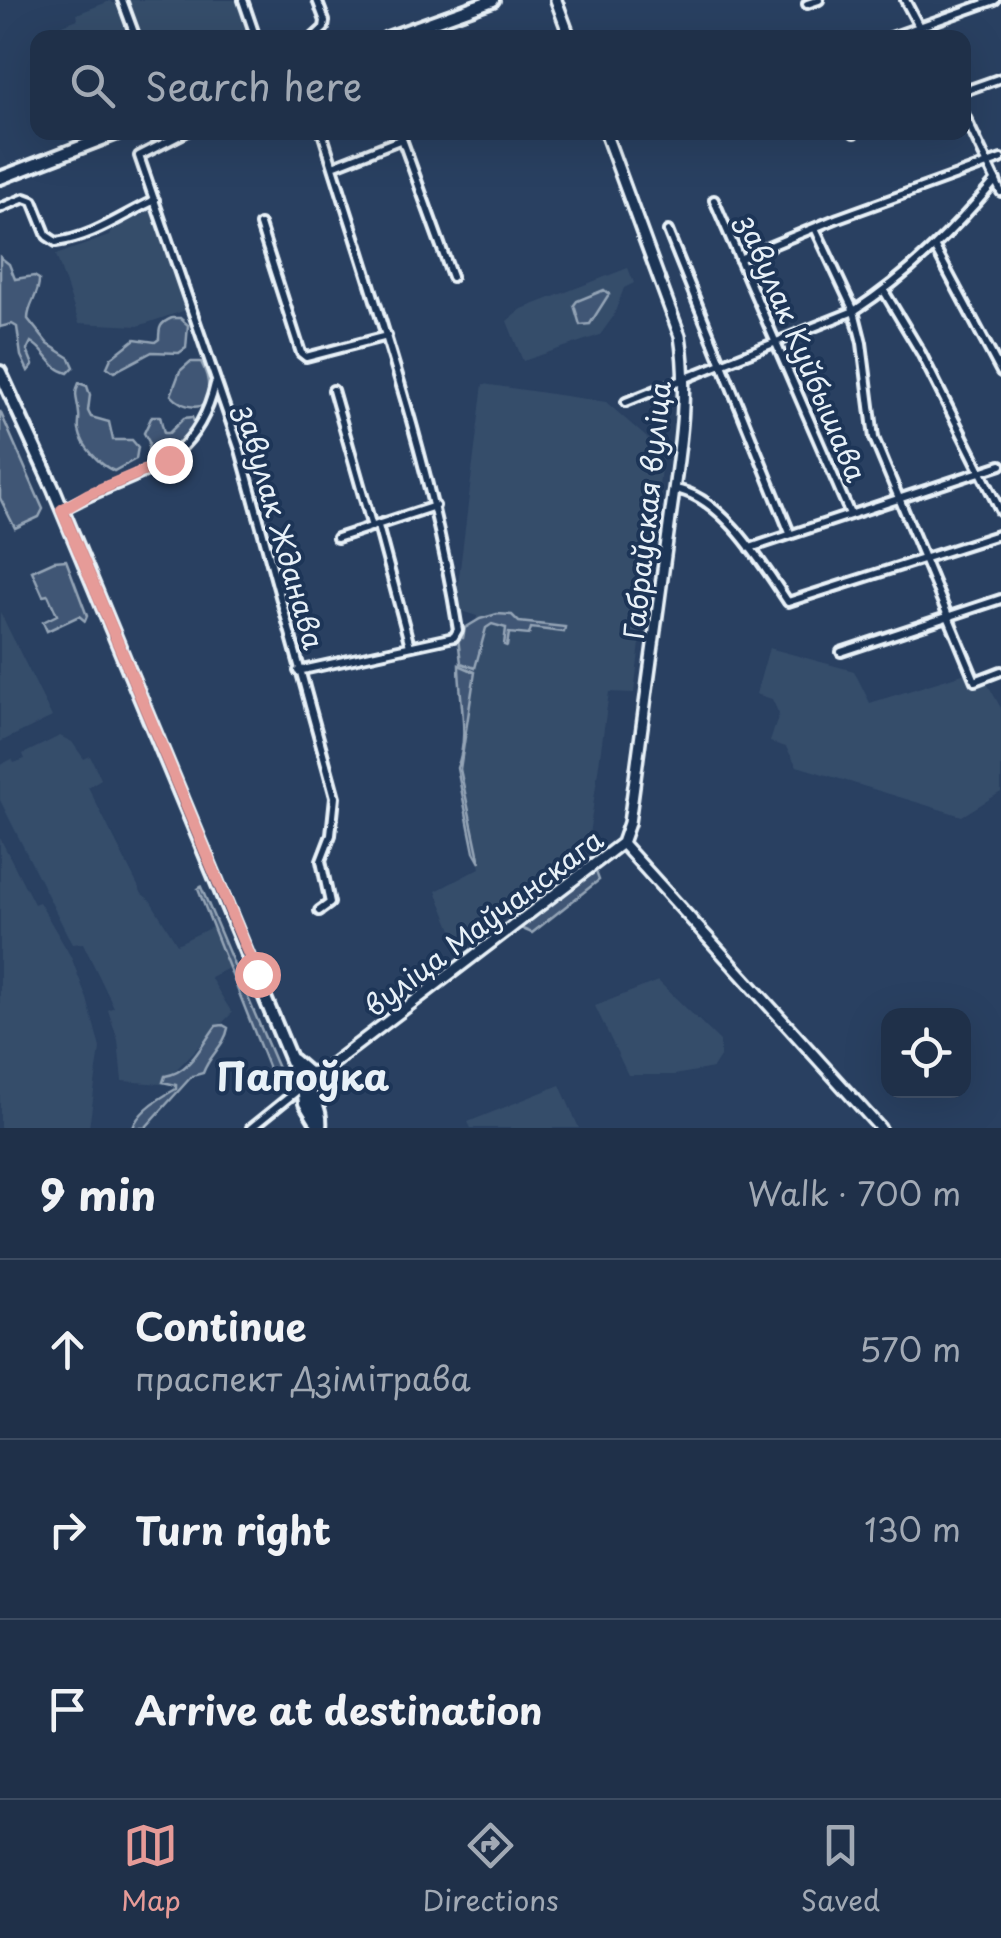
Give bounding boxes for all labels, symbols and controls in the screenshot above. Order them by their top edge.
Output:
search box [30,30,971,140]
text: Search here [145,57,362,114]
icon: search [65,58,120,113]
street label: завулак Куйбышава [727,207,879,488]
street label: Габраўская вуліца [611,378,681,641]
street label: завулак Жданава [225,399,337,654]
route end [147,438,193,484]
street label: вуліца Маўчанскага [354,817,612,1026]
route start [235,952,281,998]
map controls [881,1008,971,1098]
button: locate [881,1008,971,1098]
district label: Папоўка [216,1047,390,1104]
text: 9 min [40,1162,156,1225]
text: Walk · 700 m [748,1169,961,1217]
text: Continue [135,1297,306,1354]
icon: ahead [40,1322,95,1377]
text: 570 m [859,1325,961,1373]
text: праспект Дзімітрава [135,1354,471,1402]
text: Turn right [135,1501,331,1558]
icon: right [40,1502,95,1557]
text: 130 m [864,1505,961,1553]
text: Arrive at destination [135,1681,543,1738]
icon: arrive [40,1682,95,1737]
tab: Map [121,1818,181,1921]
tab: Directions [423,1818,559,1921]
tab: Saved [801,1818,880,1921]

